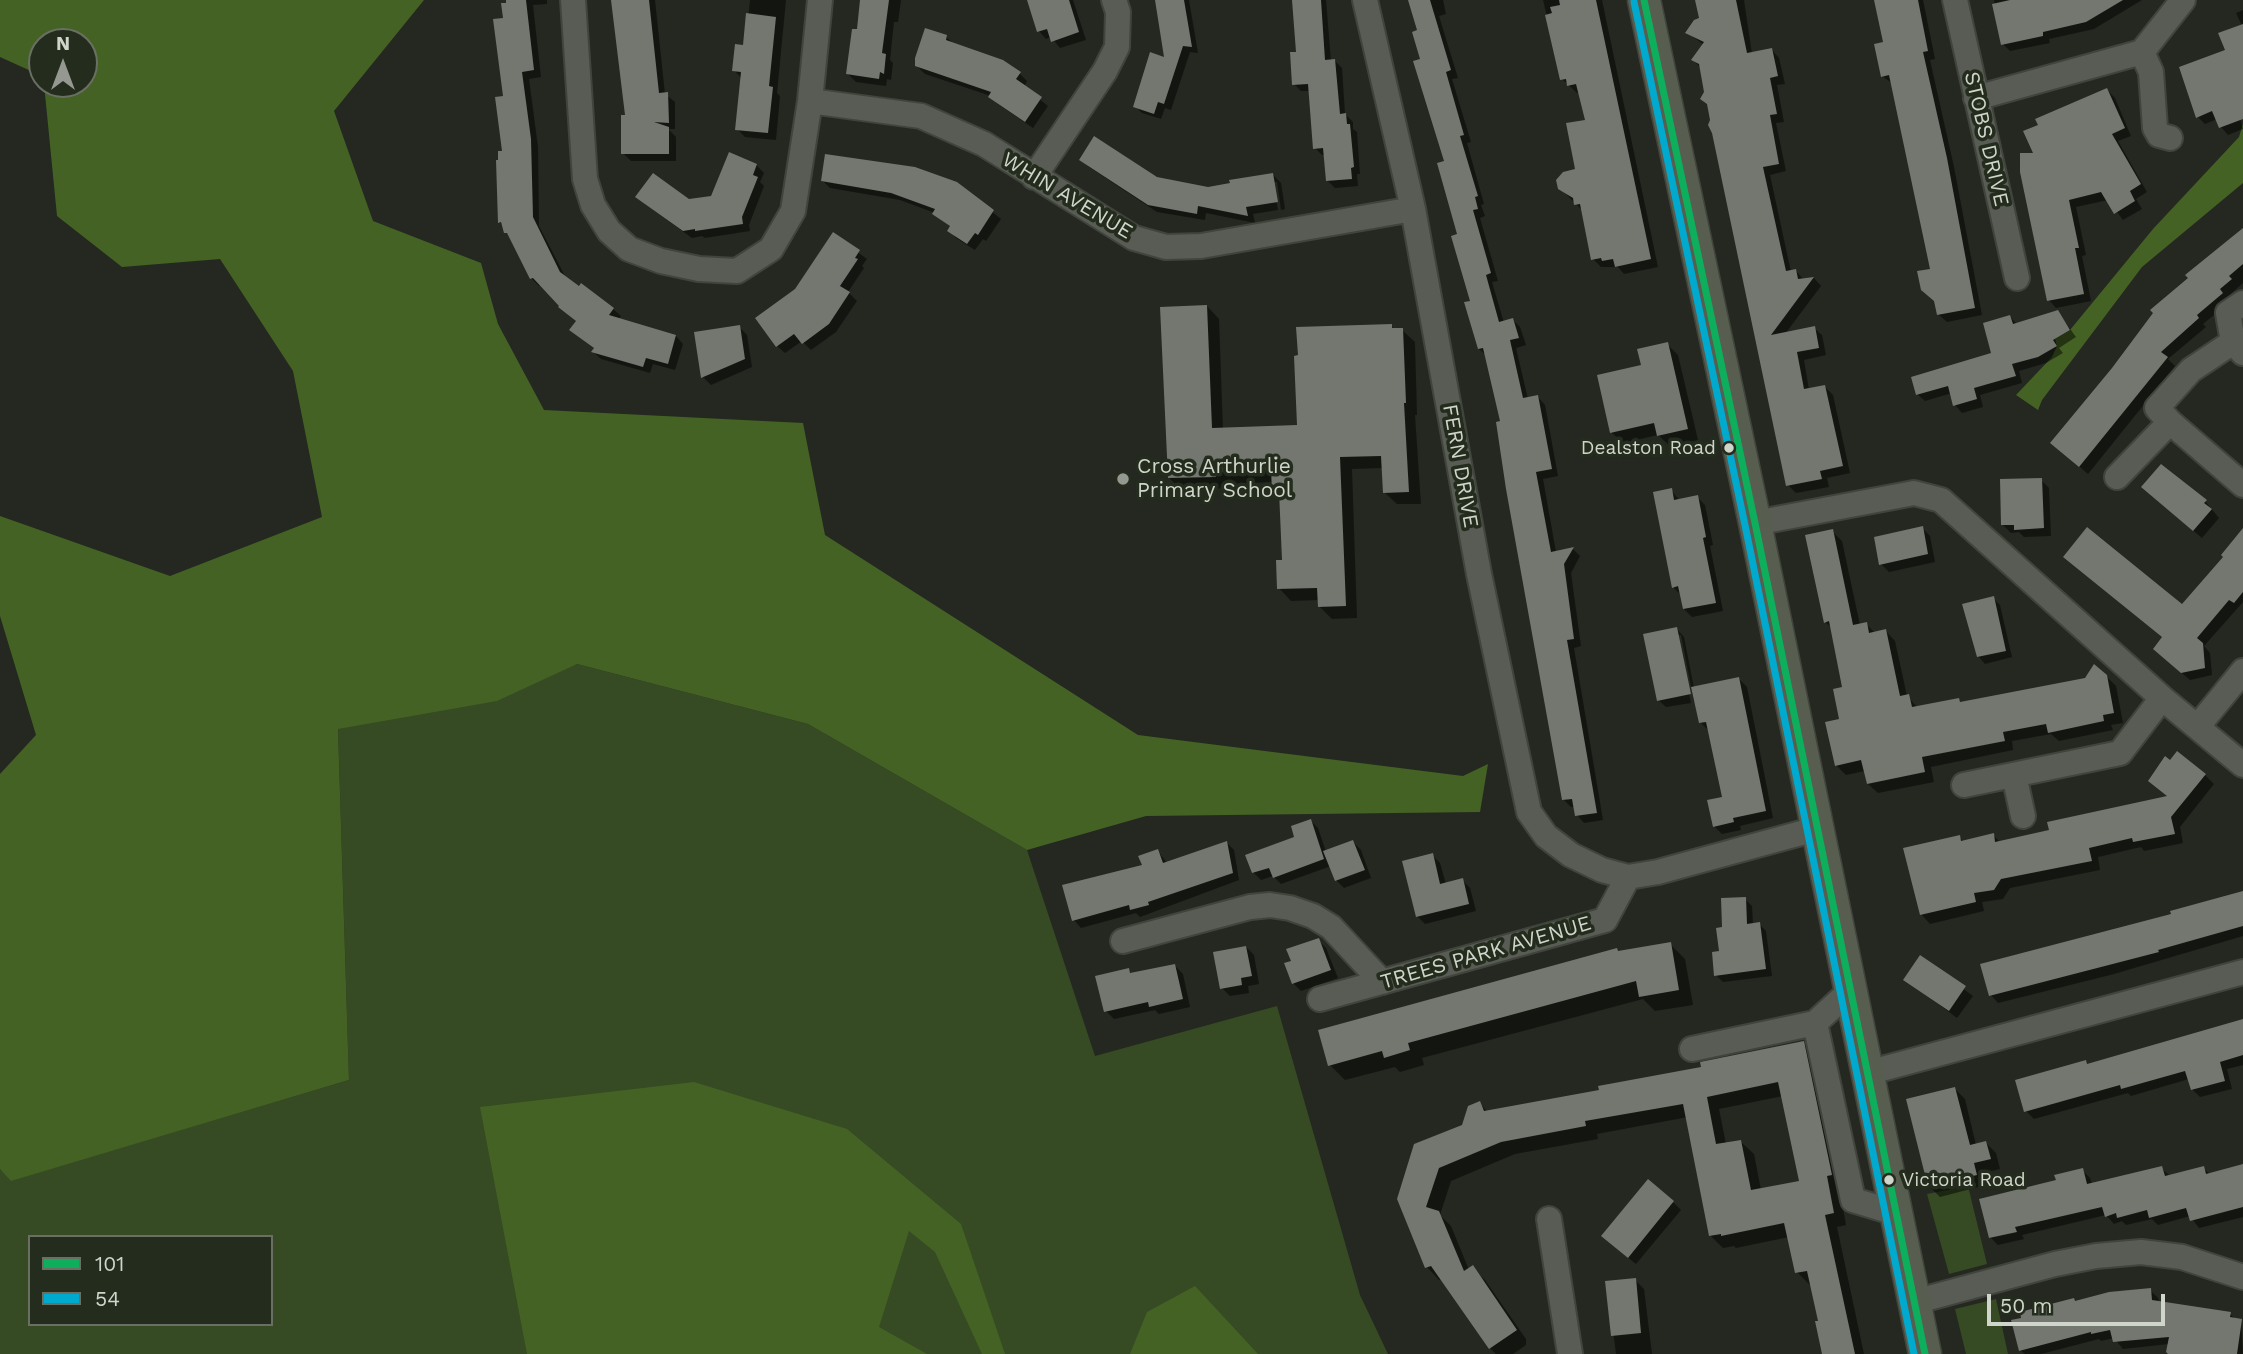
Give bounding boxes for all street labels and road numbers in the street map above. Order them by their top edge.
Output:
street label: STOBS DRIVE [1958,69,2014,209]
street label: WHIN AVENUE [997,147,1137,245]
street label: FERN DRIVE [1437,402,1483,530]
street label: TREES PARK AVENUE [1378,911,1594,995]

